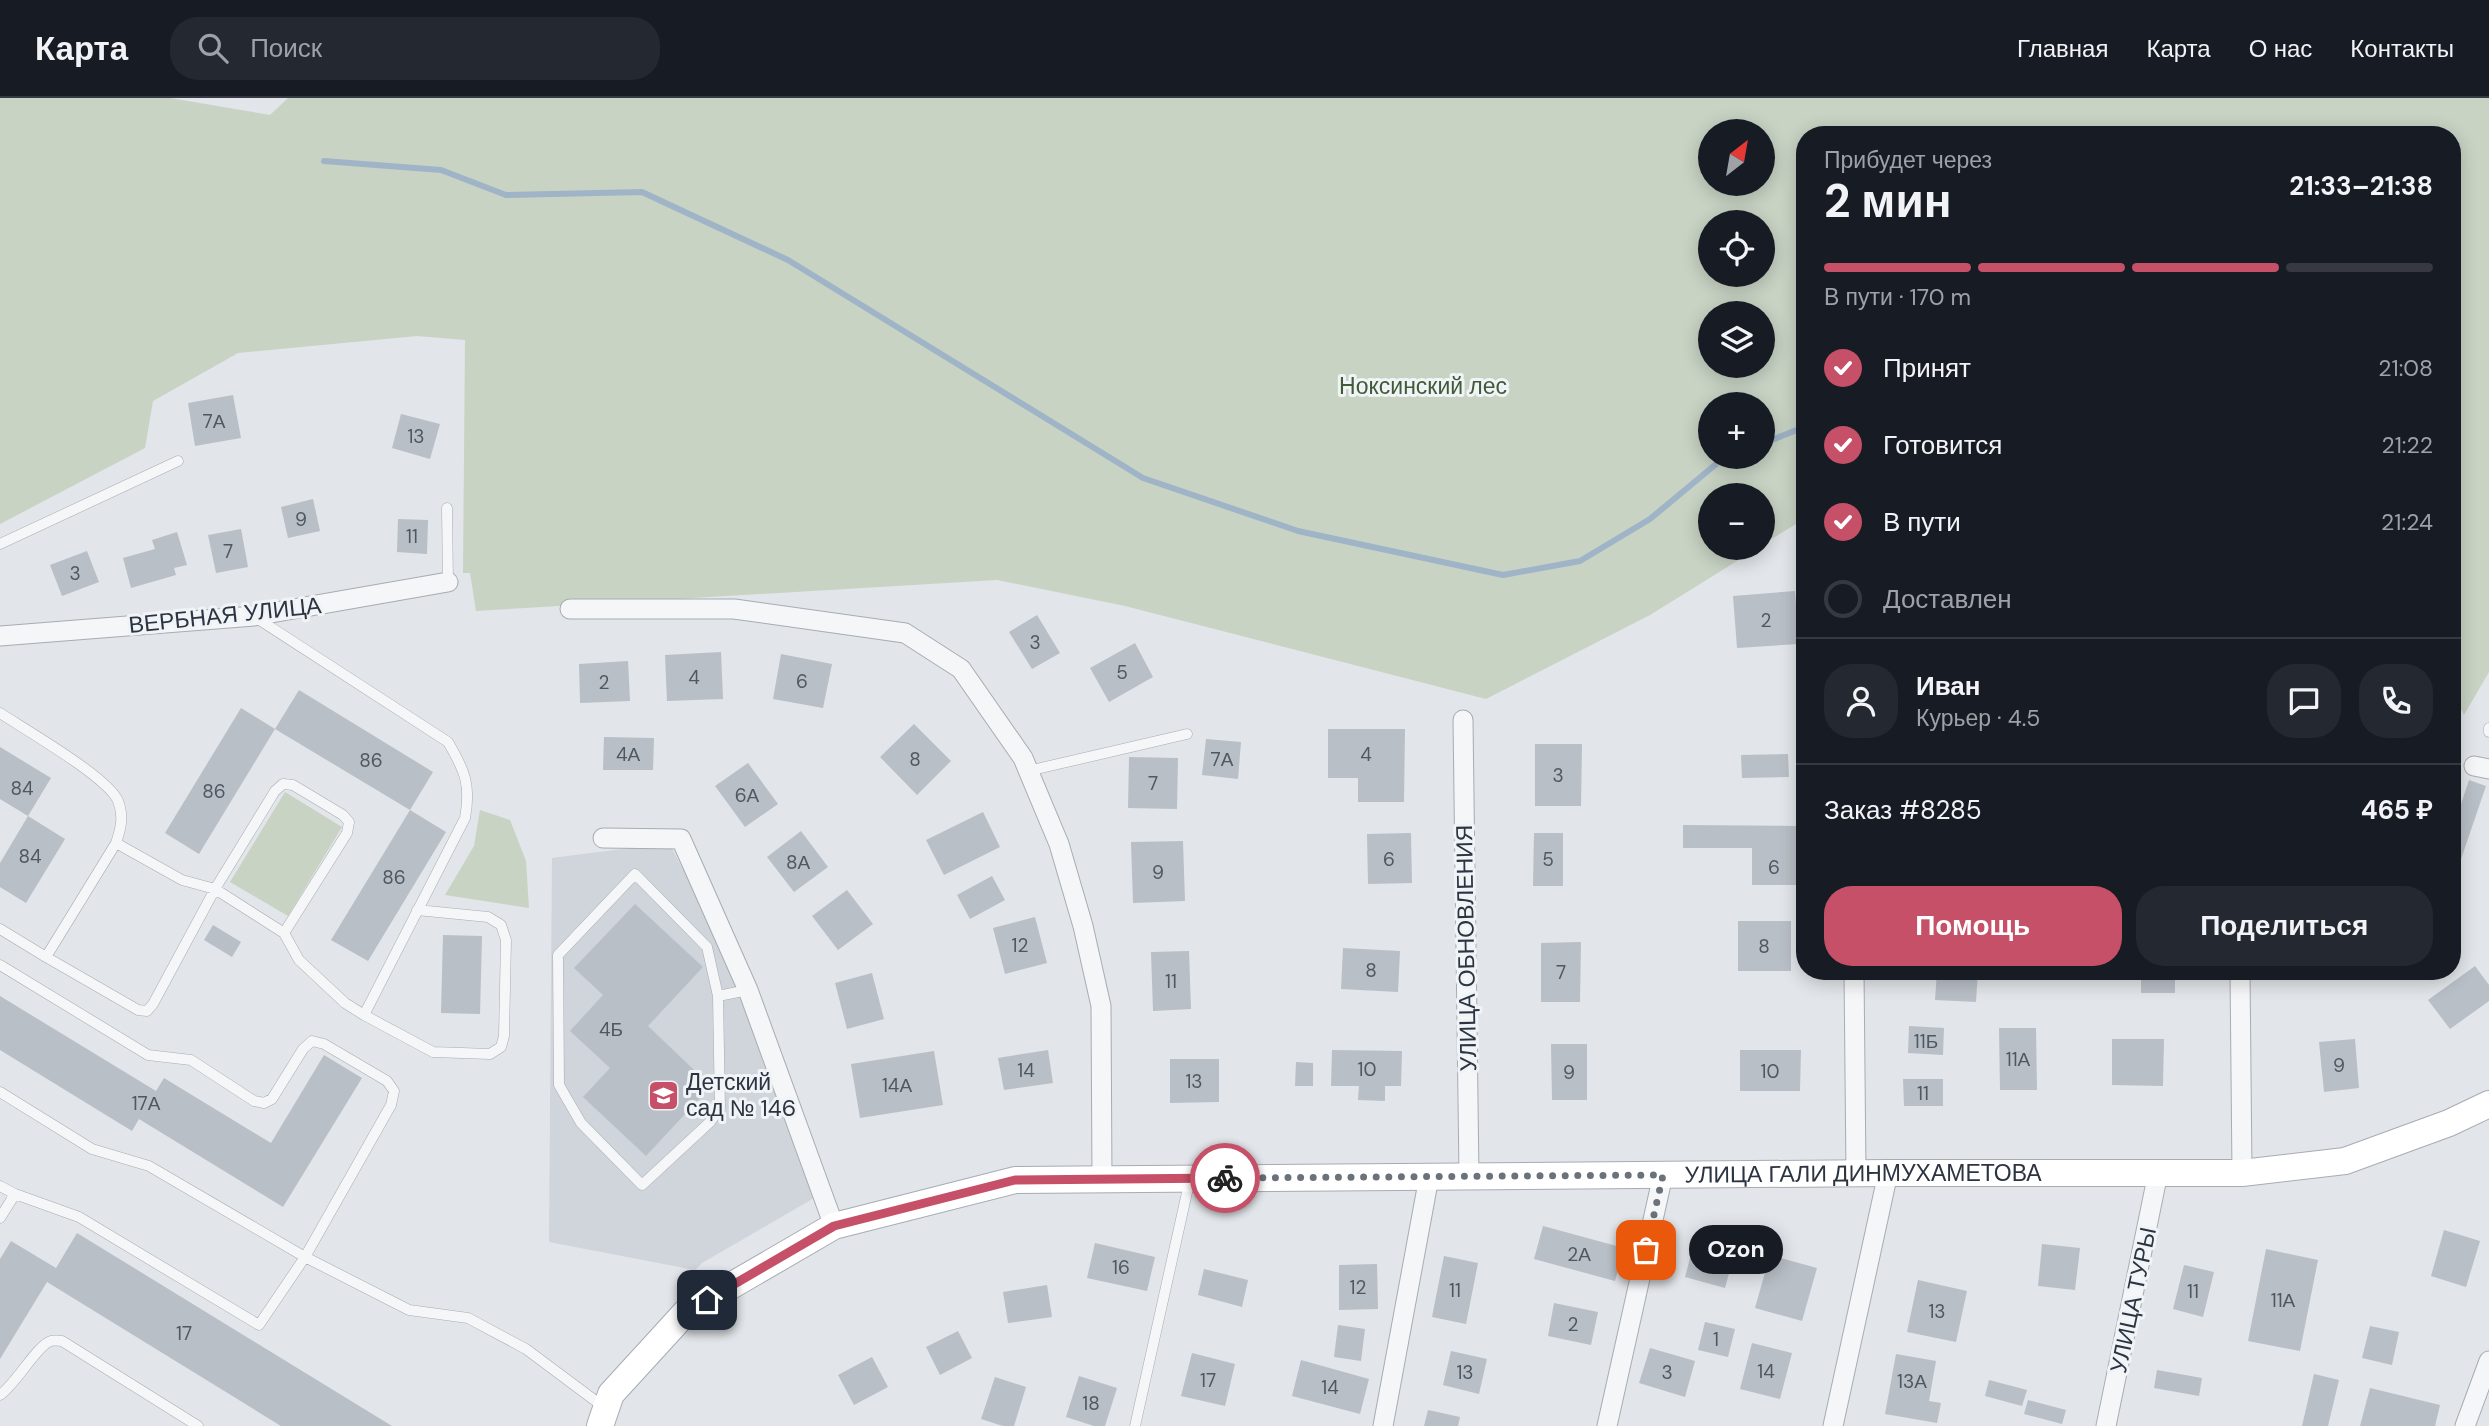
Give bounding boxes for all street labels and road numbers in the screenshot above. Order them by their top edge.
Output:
street label: ВЕРБНАЯ УЛИЦА [127,590,324,640]
street label: УЛИЦА ОБНОВЛЕНИЯ [1449,824,1483,1072]
street label: УЛИЦА ГАЛИ ДИНМУХАМЕТОВА [1684,1158,2042,1190]
street label: УЛИЦА ТУРЫ [2103,1224,2163,1376]

